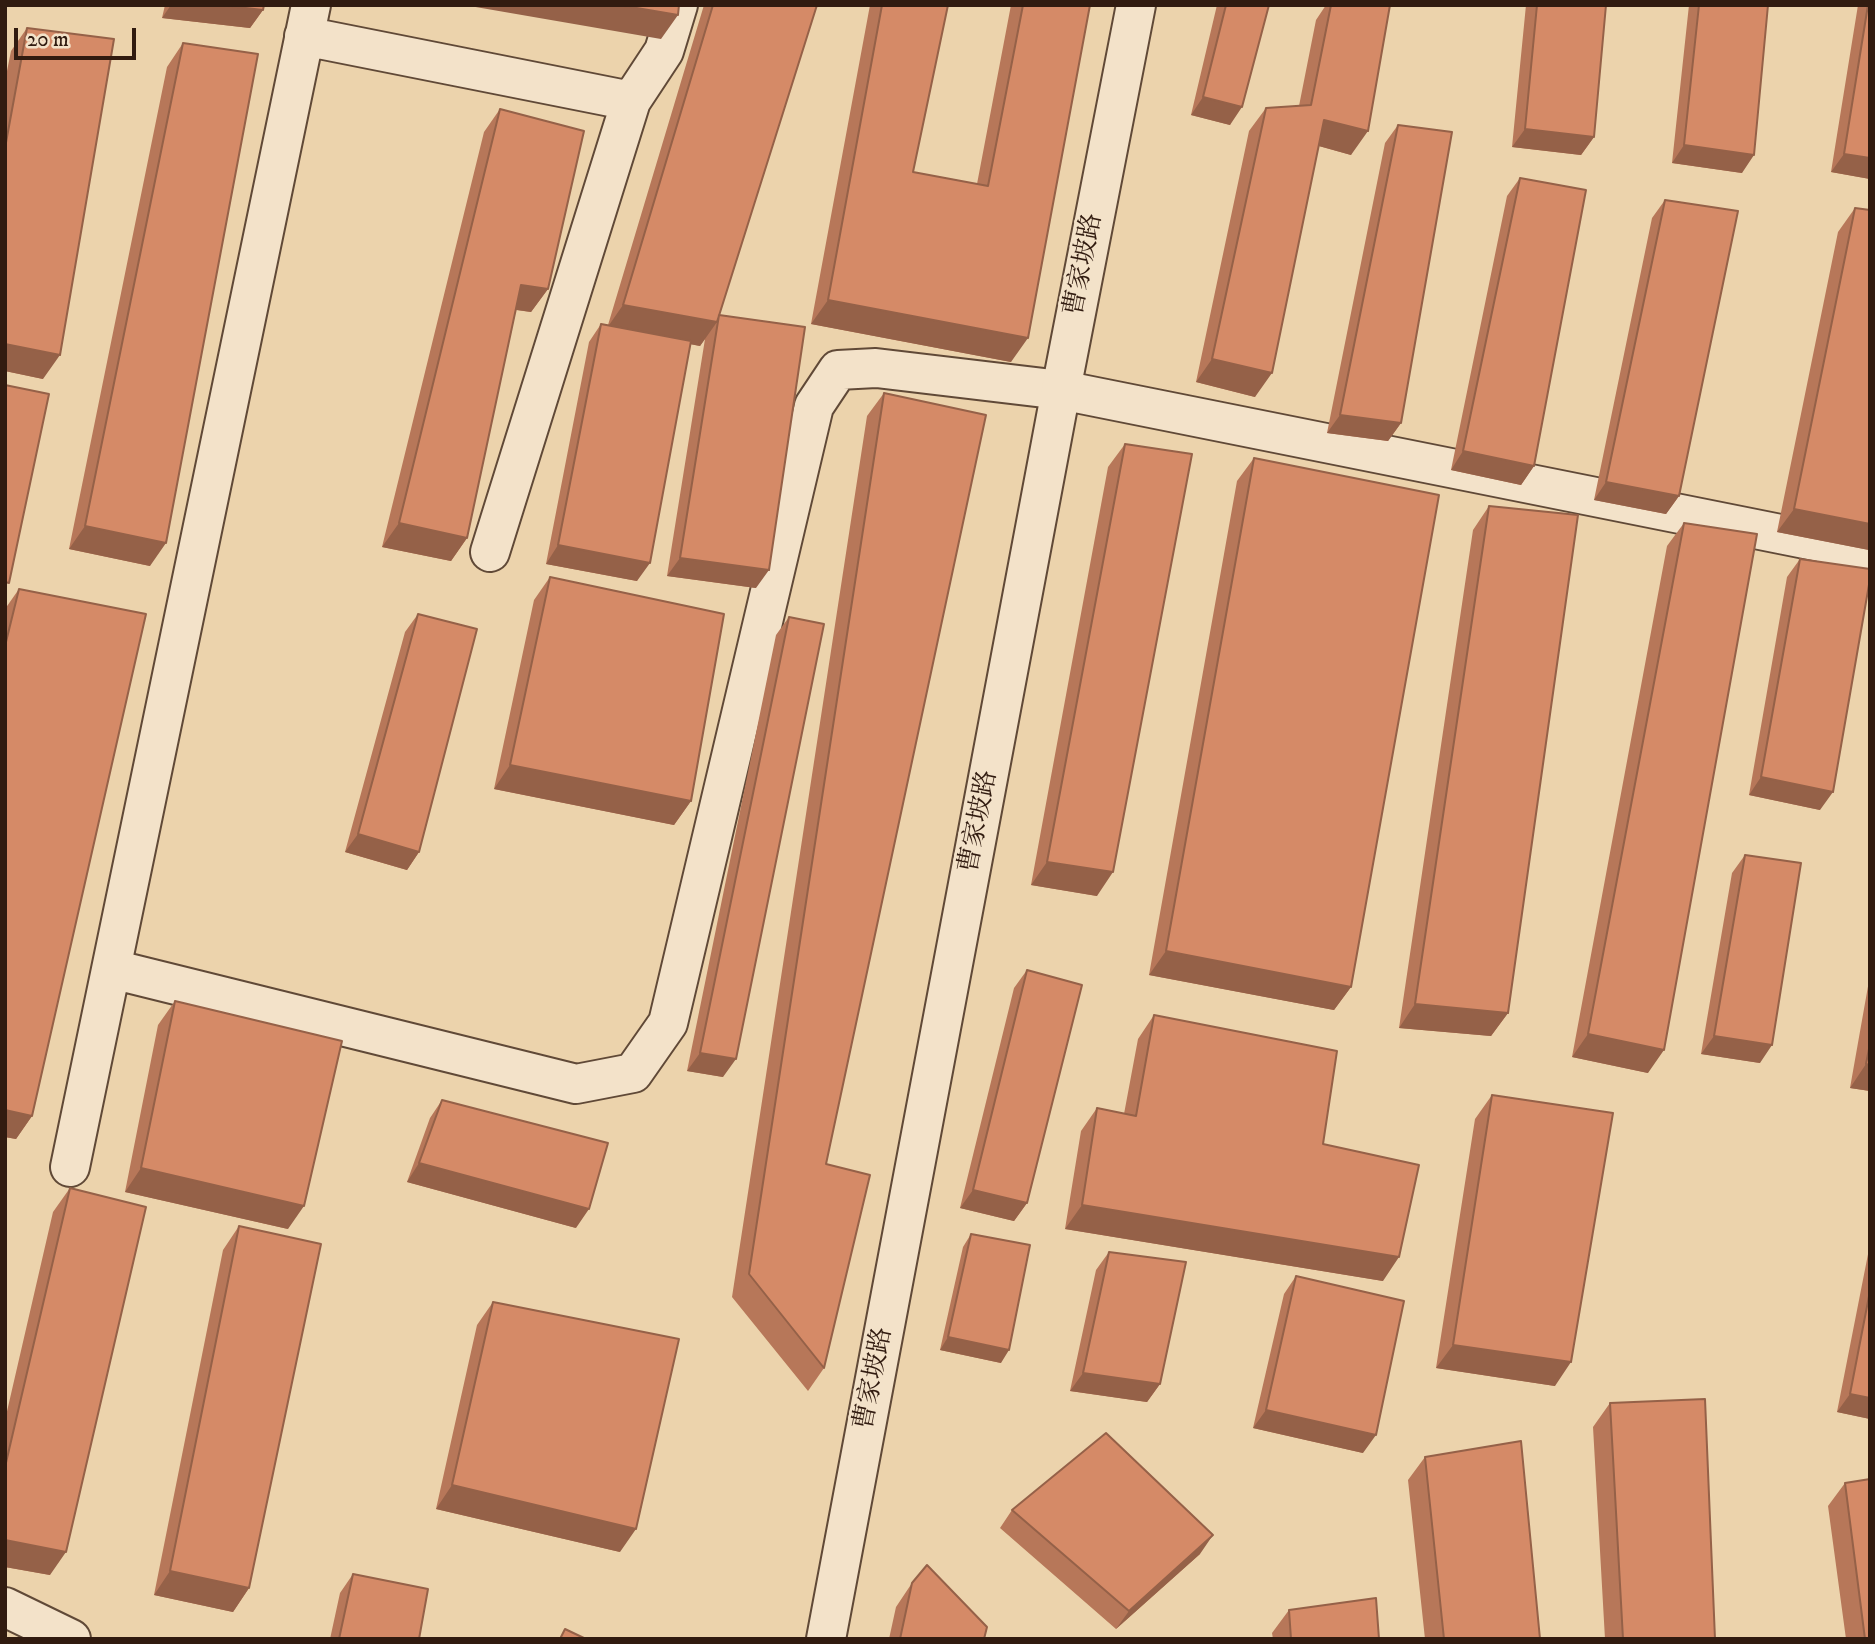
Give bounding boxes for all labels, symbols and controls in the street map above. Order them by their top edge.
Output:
scale bar [18,14,140,58]
text: 20 m [27,27,69,53]
street label: 曹家坡路 [1060,211,1110,319]
street label: 曹家坡路 [955,768,1005,876]
street label: 曹家坡路 [850,1325,900,1433]

